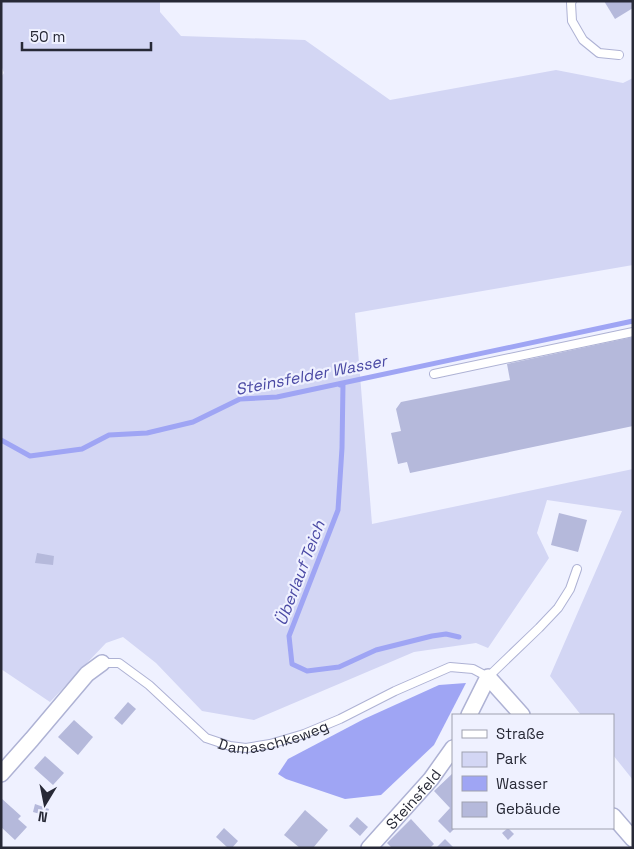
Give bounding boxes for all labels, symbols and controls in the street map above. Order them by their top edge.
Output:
scale bar [22,20,151,52]
text: 50 m [30,27,65,46]
water label: Steinsfelder Wasser [234,350,390,400]
water label: Überlauf Teich [270,517,330,628]
legend [452,714,614,829]
street label: Damaschkeweg [216,716,331,758]
text: Straße [496,724,545,743]
text: Park [496,749,527,768]
street label: Steinsfeld [381,765,445,833]
text: Wasser [496,774,548,793]
north arrow [20,779,70,829]
text: Gebäude [496,799,561,818]
text: N [37,807,49,826]

